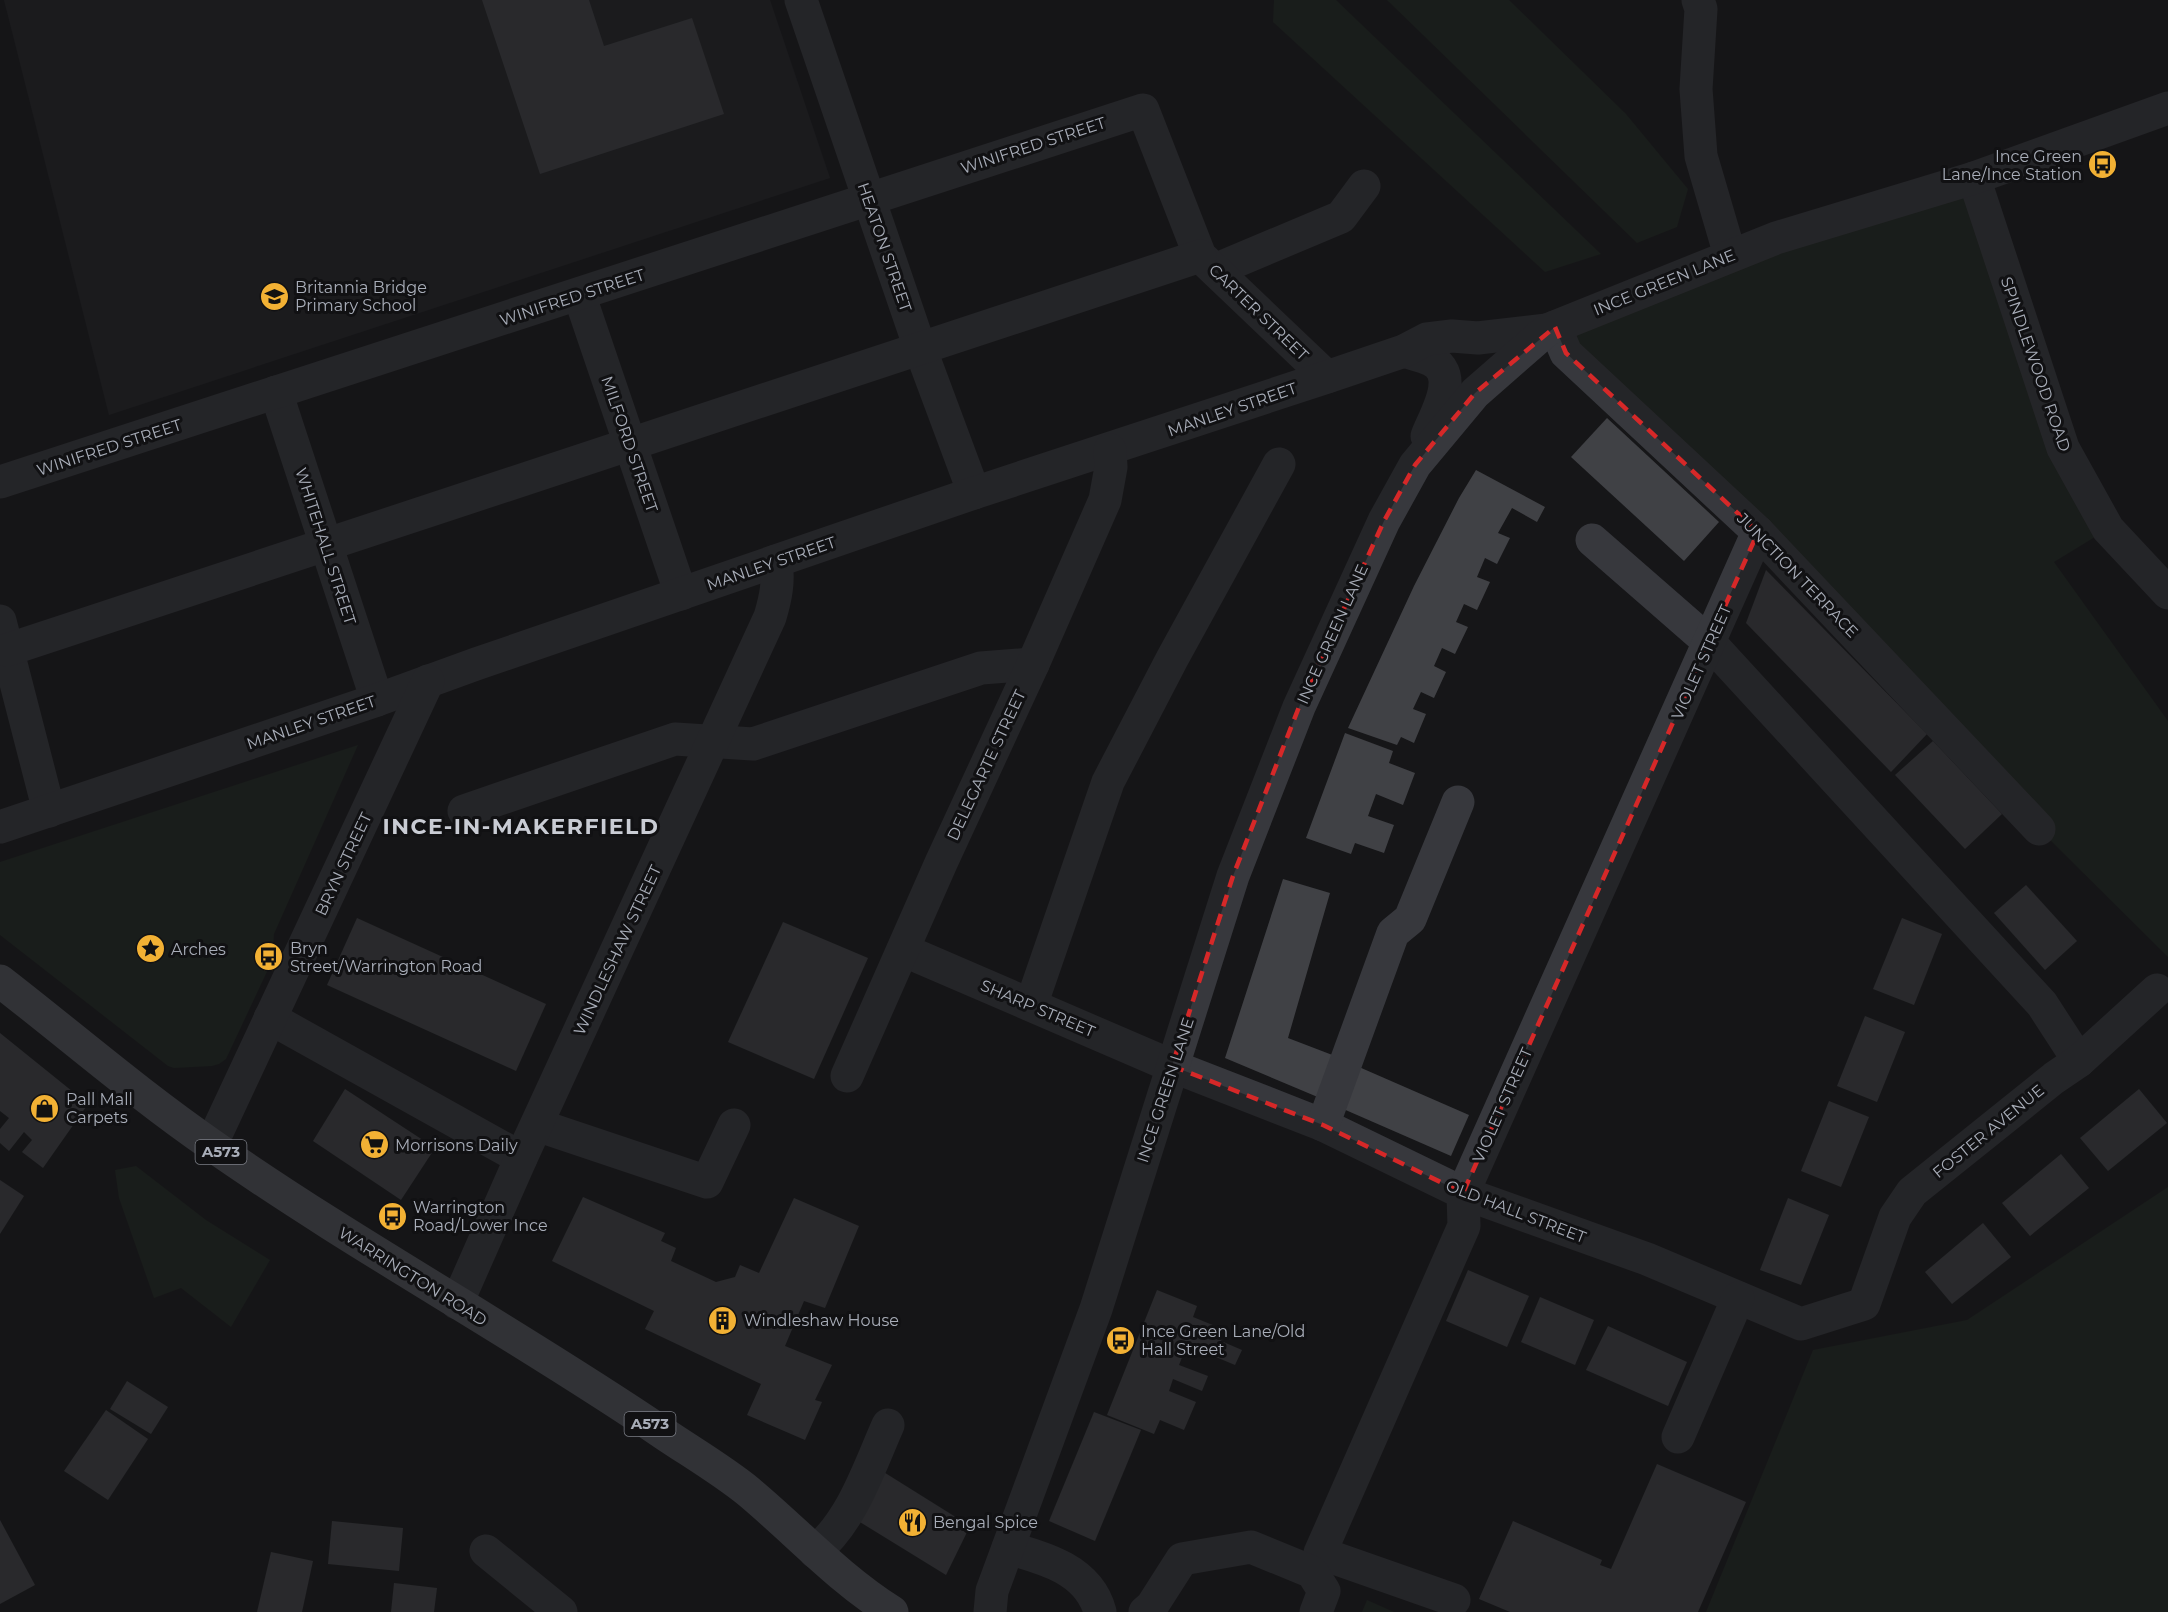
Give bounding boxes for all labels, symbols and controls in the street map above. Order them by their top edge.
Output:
street label: WINIFRED STREET [958,113,1109,178]
place label: Ince Green Lane/Ince Station [1942,147,2082,184]
bus stop icon: Ince Green Lane/Ince Station [2087,149,2119,181]
street label: HEATON STREET [854,180,916,315]
street label: INCE GREEN LANE [1591,245,1738,320]
street label: CARTER STREET [1205,260,1313,365]
street label: WINIFRED STREET [497,265,648,330]
street label: SPINDLEWOOD ROAD [1997,274,2074,454]
place label: Britannia Bridge Primary School [295,278,427,315]
school or university icon: Britannia Bridge Primary School [258,280,290,312]
street label: MILFORD STREET [597,373,662,516]
street label: MANLEY STREET [1165,378,1300,440]
street label: WINIFRED STREET [34,415,185,480]
street label: WHITEHALL STREET [291,465,360,628]
street label: JUNCTION TERRACE [1733,508,1862,642]
street label: MANLEY STREET [704,532,839,594]
street label: INCE GREEN LANE [1293,561,1372,707]
street label: VIOLET STREET [1668,601,1736,723]
street label: DELEGARTE STREET [943,686,1030,844]
street label: MANLEY STREET [244,691,379,753]
street label: BRYN STREET [311,809,376,919]
district label: INCE-IN-MAKERFIELD [383,813,659,840]
street label: WINDLESHAW STREET [570,861,666,1038]
place icon: Arches [134,933,166,965]
place label: Bryn Street/Warrington Road [290,939,482,976]
place label: Arches [171,940,226,959]
bus stop icon: Bryn Street/Warrington Road [253,941,285,973]
street label: SHARP STREET [978,976,1099,1041]
street label: INCE GREEN LANE [1133,1015,1198,1165]
street label: VIOLET STREET [1469,1044,1537,1166]
street label: FOSTER AVENUE [1929,1081,2048,1182]
place label: Pall Mall Carpets [66,1090,133,1127]
shop icon: Pall Mall Carpets [29,1092,61,1124]
supermarket icon: Morrisons Daily [358,1129,390,1161]
place label: Morrisons Daily [395,1136,518,1155]
road number: A573 [196,1140,246,1164]
street label: OLD HALL STREET [1443,1176,1589,1247]
place label: Warrington Road/Lower Ince [413,1198,548,1235]
bus stop icon: Warrington Road/Lower Ince [376,1200,408,1232]
street label: WARRINGTON ROAD [335,1223,490,1330]
building icon: Windleshaw House [707,1304,739,1336]
place label: Windleshaw House [744,1311,899,1330]
place label: Ince Green Lane/Old Hall Street [1141,1322,1305,1359]
bus stop icon: Ince Green Lane/Old Hall Street [1104,1324,1136,1356]
road number: A573 [624,1412,676,1436]
restaurant icon: Bengal Spice [896,1506,928,1538]
place label: Bengal Spice [933,1513,1038,1532]

